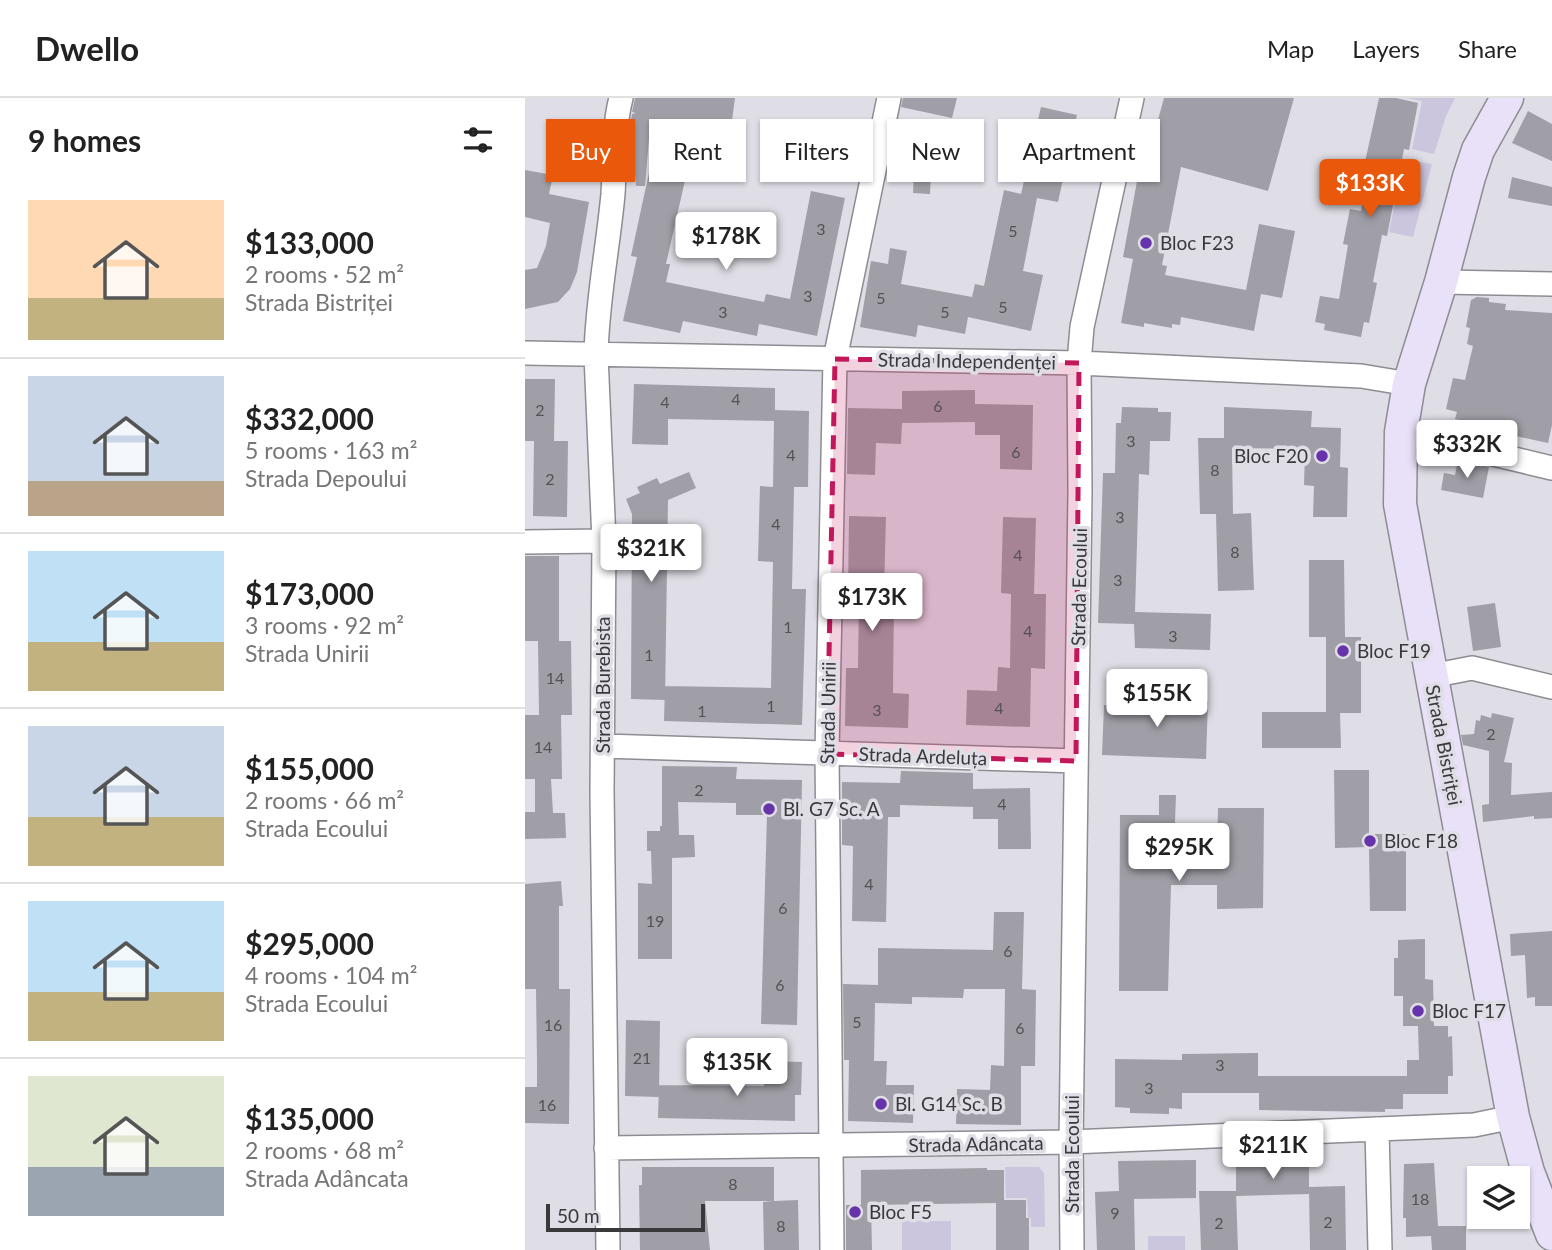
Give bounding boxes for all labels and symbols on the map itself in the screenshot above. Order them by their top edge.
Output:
pin: $133K [1321,159,1419,219]
pin: $178K [677,212,775,272]
house number: 3 [816,219,826,238]
house number: 5 [1008,221,1018,240]
place label: Bloc F23 [1160,231,1234,254]
marker: Bloc F23 [1138,235,1154,251]
house number: 3 [803,286,813,305]
house number: 5 [876,288,886,307]
house number: 5 [998,297,1008,316]
house number: 3 [718,302,728,321]
house number: 5 [940,302,950,321]
street label: Strada Independenței [878,347,1056,374]
house number: 4 [731,389,741,408]
house number: 4 [660,392,670,411]
house number: 6 [933,396,943,415]
house number: 2 [535,400,545,419]
pin: $332K [1418,420,1516,480]
house number: 3 [1126,431,1136,450]
house number: 6 [1011,442,1021,461]
place label: Bloc F20 [1234,444,1308,467]
house number: 4 [786,445,796,464]
marker: Bloc F20 [1314,448,1330,464]
house number: 8 [1210,460,1220,479]
house number: 2 [545,469,555,488]
house number: 3 [1115,507,1125,526]
house number: 4 [771,514,781,533]
pin: $321K [602,524,700,584]
street label: Strada Ecoului [1066,528,1091,646]
house number: 8 [1230,542,1240,561]
house number: 4 [1013,545,1023,564]
house number: 3 [1113,570,1123,589]
pin: $173K [823,574,921,633]
street label: Strada Burebista [591,617,614,753]
house number: 1 [783,617,793,636]
house number: 4 [1023,621,1033,640]
house number: 3 [1168,626,1178,645]
place label: Bloc F19 [1357,639,1431,662]
marker: Bloc F19 [1335,643,1351,659]
house number: 1 [644,645,654,664]
street label: Strada Unirii [815,661,840,765]
house number: 14 [546,668,564,687]
pin: $155K [1108,670,1206,729]
street label: Strada Bistriței [1422,683,1467,807]
house number: 1 [766,696,776,715]
house number: 4 [994,698,1004,717]
house number: 3 [872,700,882,719]
house number: 1 [697,701,707,720]
house number: 2 [1486,724,1496,743]
house number: 14 [534,737,552,756]
street label: Strada Ardeluța [858,742,988,769]
house number: 2 [694,780,704,799]
house number: 4 [997,794,1007,813]
place label: Bl. G7 Sc. A [783,797,880,820]
marker: Bl. G7 Sc. A [761,801,777,817]
pin: $295K [1130,824,1228,883]
place label: Bloc F18 [1384,829,1458,852]
marker: Bloc F18 [1362,833,1378,849]
house number: 4 [864,874,874,893]
house number: 6 [778,898,788,917]
house number: 19 [646,911,664,930]
house number: 6 [1003,941,1013,960]
house number: 6 [775,975,785,994]
place label: Bloc F17 [1432,999,1506,1022]
marker: Bloc F17 [1410,1003,1426,1019]
house number: 5 [852,1012,862,1031]
house number: 16 [544,1015,562,1034]
house number: 6 [1015,1018,1025,1037]
pin: $135K [688,1038,786,1098]
house number: 21 [633,1048,651,1067]
house number: 3 [1215,1055,1225,1074]
house number: 3 [1144,1078,1154,1097]
place label: Bl. G14 Sc. B [895,1092,1003,1115]
house number: 16 [538,1095,556,1114]
street label: Strada Ecoului [1060,1095,1083,1213]
marker: Bl. G14 Sc. B [873,1096,889,1112]
pin: $211K [1224,1122,1322,1181]
street label: Strada Adâncata [908,1131,1044,1156]
house number: 8 [728,1174,738,1193]
house number: 18 [1411,1189,1429,1208]
place label: Bloc F5 [869,1200,932,1223]
scale bar [546,1201,705,1233]
house number: 9 [1110,1203,1120,1222]
marker: Bloc F5 [847,1204,863,1220]
house number: 2 [1323,1212,1333,1231]
house number: 2 [1214,1213,1224,1232]
house number: 8 [776,1216,786,1235]

